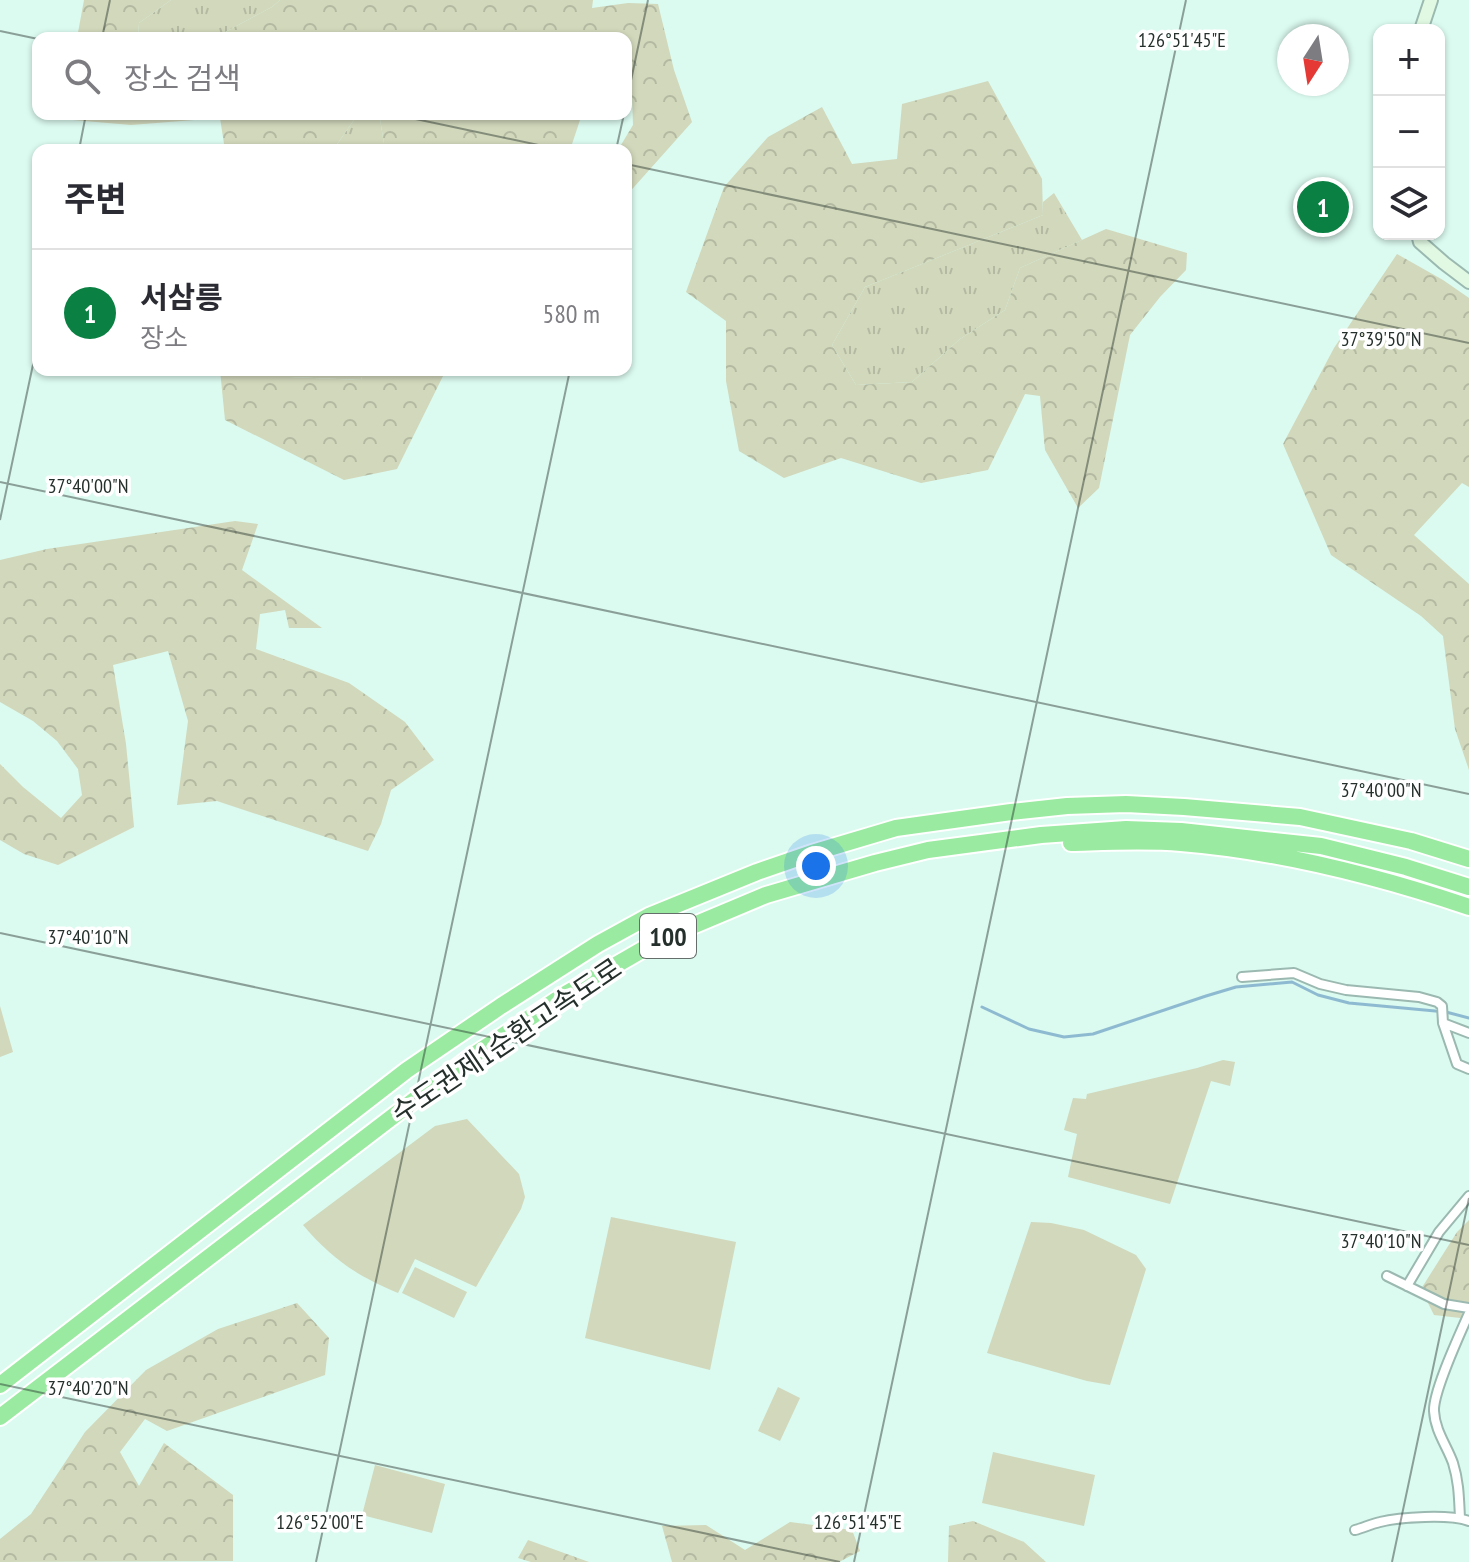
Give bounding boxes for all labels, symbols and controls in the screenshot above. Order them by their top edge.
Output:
north arrow [1277,24,1349,96]
map controls [1373,24,1445,240]
button: + [1373,24,1445,96]
text: 126°51'45"E [1138,27,1226,53]
search box [32,32,632,120]
icon: search [60,54,104,98]
text: 장소 검색 [124,58,241,97]
button: − [1373,96,1445,168]
button: layers [1373,168,1445,240]
text: 주변 [64,176,127,220]
pin: 1 [1297,177,1349,237]
text: 서삼릉 [140,277,223,316]
text: 1 [84,297,96,330]
text: 580 m [542,297,600,330]
text: 장소 [140,321,188,354]
text: 37°39'50"N [1341,326,1421,352]
text: 37°40'00"N [48,473,128,499]
text: 37°40'00"N [1341,777,1421,803]
your location [796,846,836,886]
road number: 100 [640,914,696,958]
text: 37°40'10"N [48,924,128,950]
street label: 수도권제1순환고속도로 [384,949,628,1131]
text: 37°40'10"N [1341,1228,1421,1254]
text: 37°40'20"N [48,1375,128,1401]
text: 126°52'00"E [276,1509,364,1535]
text: 126°51'45"E [814,1509,902,1535]

